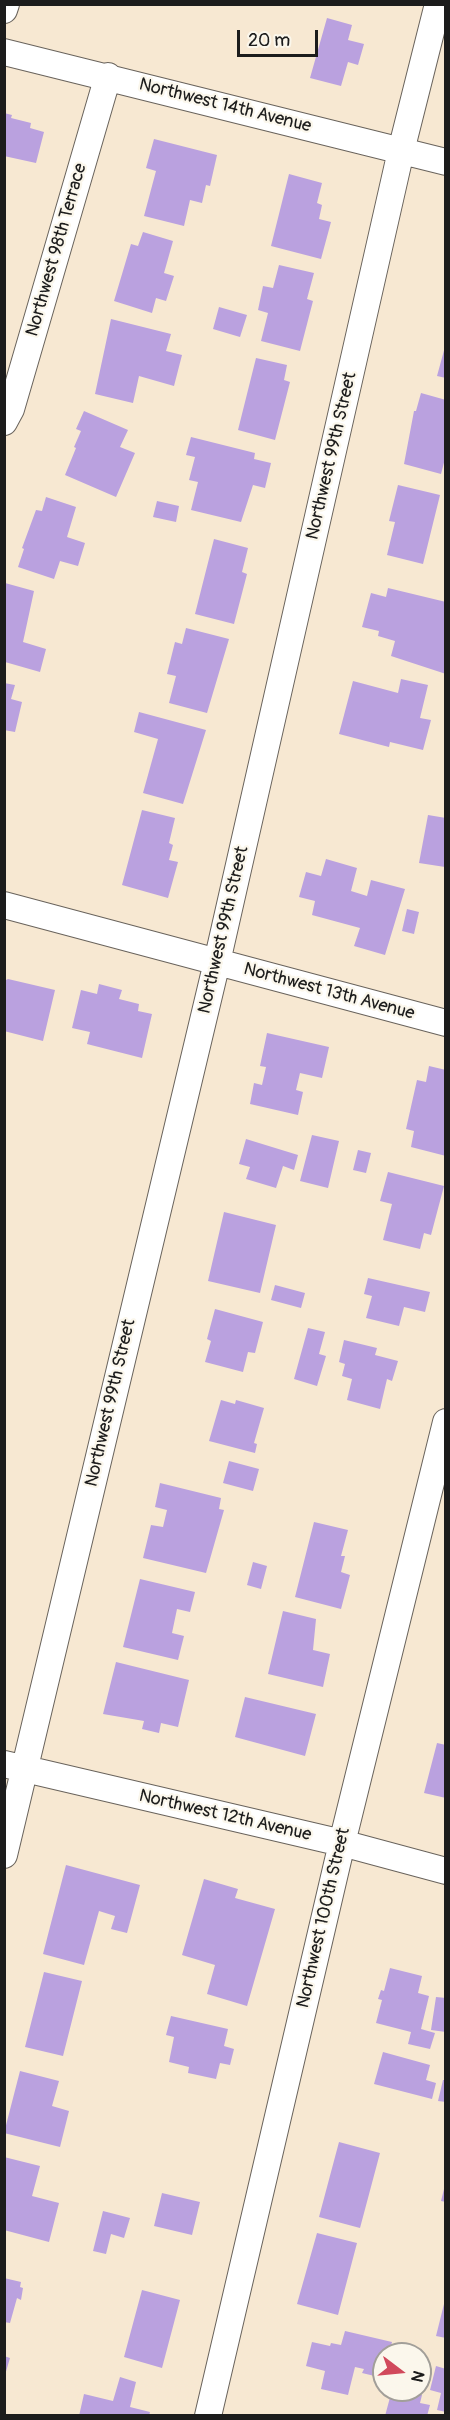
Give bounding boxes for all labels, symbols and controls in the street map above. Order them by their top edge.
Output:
scale bar [240,18,321,56]
text: 20 m [248,29,290,52]
street label: Northwest 14th Avenue [137,74,313,138]
street label: Northwest 98th Terrace [22,161,92,339]
street label: Northwest 99th Street [302,370,362,542]
street label: Northwest 99th Street [194,844,254,1016]
street label: Northwest 13th Avenue [241,959,417,1025]
street label: Northwest 99th Street [81,1317,141,1489]
street label: Northwest 12th Avenue [137,1786,313,1846]
street label: Northwest 100th Street [293,1826,355,2010]
north arrow [372,2342,432,2402]
text: N [406,2368,428,2384]

